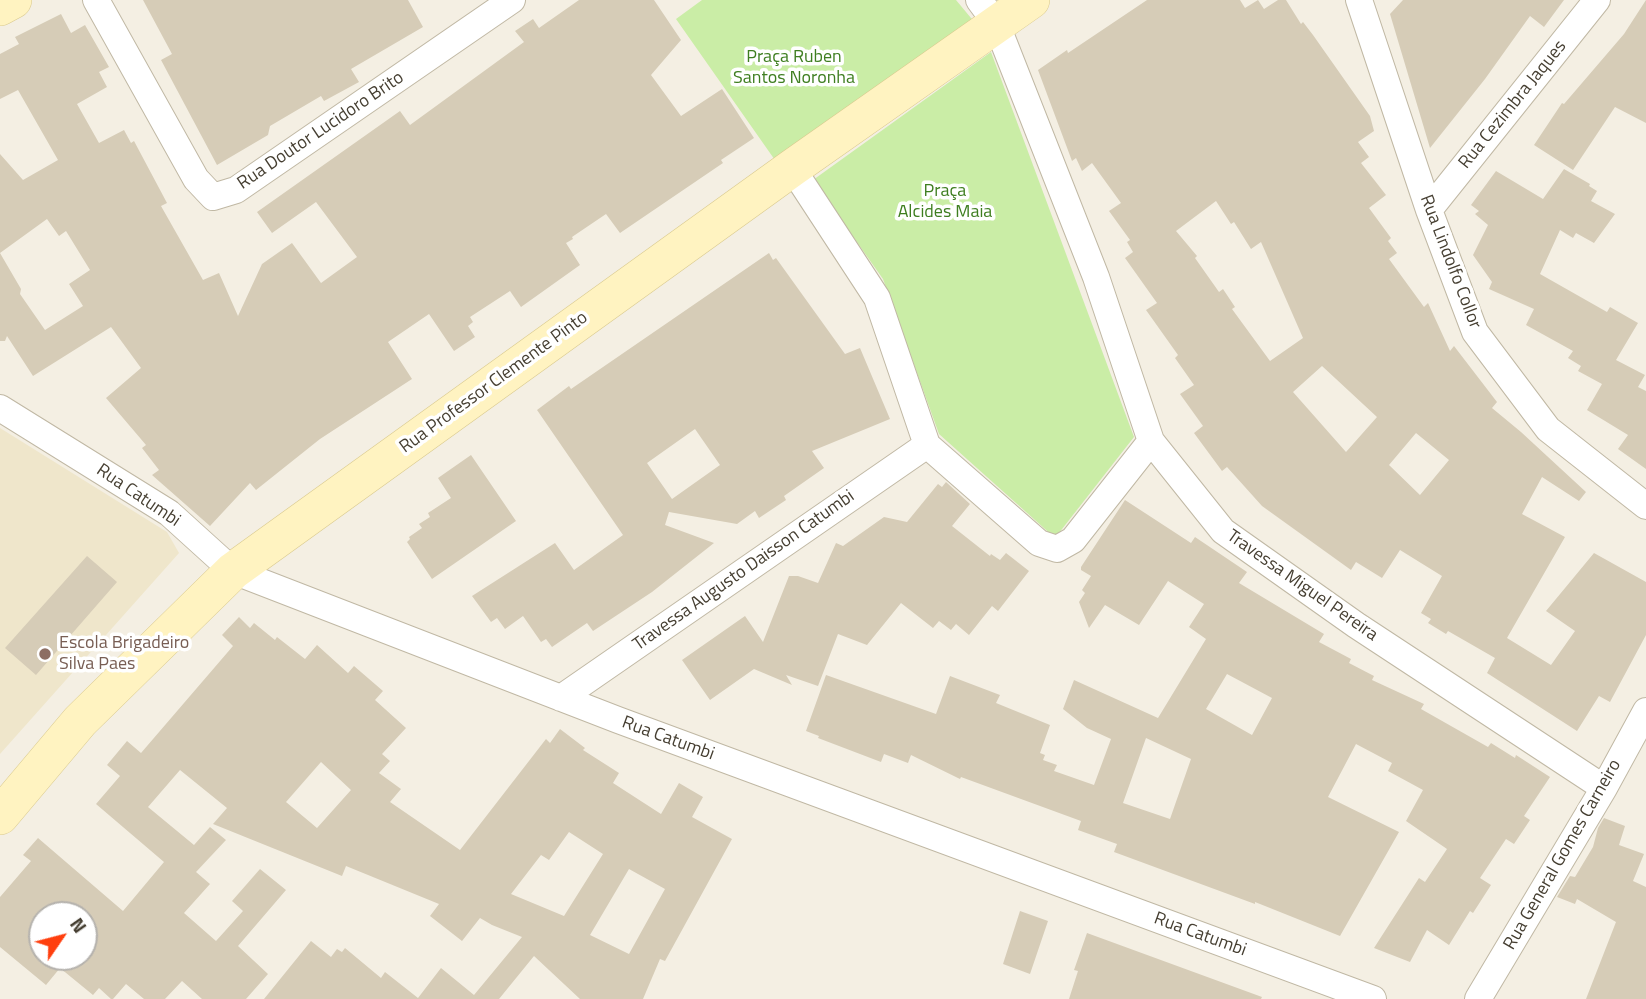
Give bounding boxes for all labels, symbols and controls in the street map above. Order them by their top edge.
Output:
street label: Rua Cezimbra Jaques [1455,36,1571,174]
park label: Praça Ruben Santos Noronha [733,47,855,90]
street label: Rua Doutor Lucidoro Brito [234,67,408,195]
park label: Praça Alcides Maia [898,181,992,224]
street label: Rua Lindolfo Collor [1415,192,1485,332]
street label: Rua Professor Clemente Pinto [396,307,592,459]
street label: Rua Catumbi [92,460,184,532]
street label: Travessa Augusto Daisson Catumbi [629,486,859,656]
street label: Travessa Miguel Pereira [1222,526,1382,646]
place label: Escola Brigadeiro Silva Paes [59,633,189,676]
marker: Escola Brigadeiro Silva Paes [37,646,53,662]
street label: Rua Catumbi [619,712,717,766]
street label: Rua General Gomes Carneiro [1500,756,1626,954]
north arrow [28,901,98,971]
street label: Rua Catumbi [1151,908,1249,962]
text: N [63,911,95,939]

